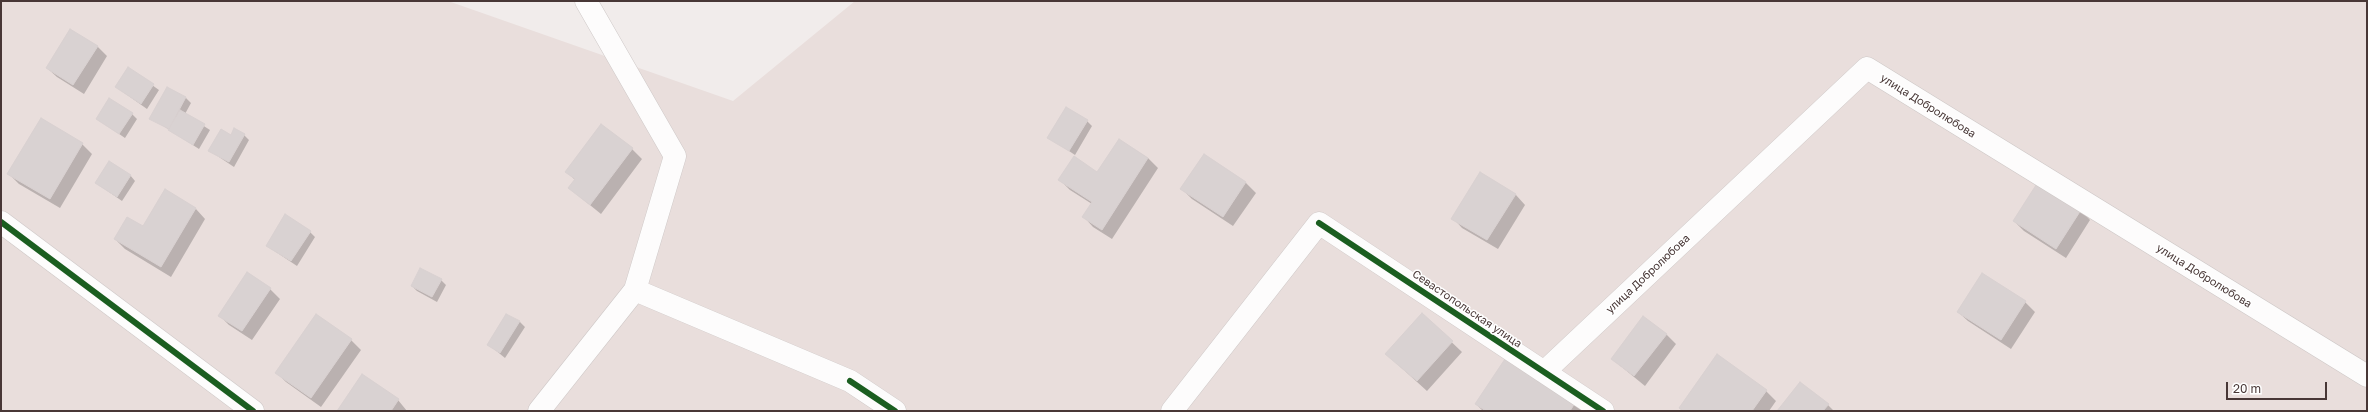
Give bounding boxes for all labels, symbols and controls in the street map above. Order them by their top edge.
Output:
street label: улица Добролюбова [1878,71,1978,141]
street label: улица Добролюбова [1603,232,1693,316]
street label: улица Добролюбова [2154,241,2254,311]
street label: Севастопольская улица [1410,267,1524,351]
scale bar [2228,374,2329,400]
text: 20 m [2233,381,2261,396]

